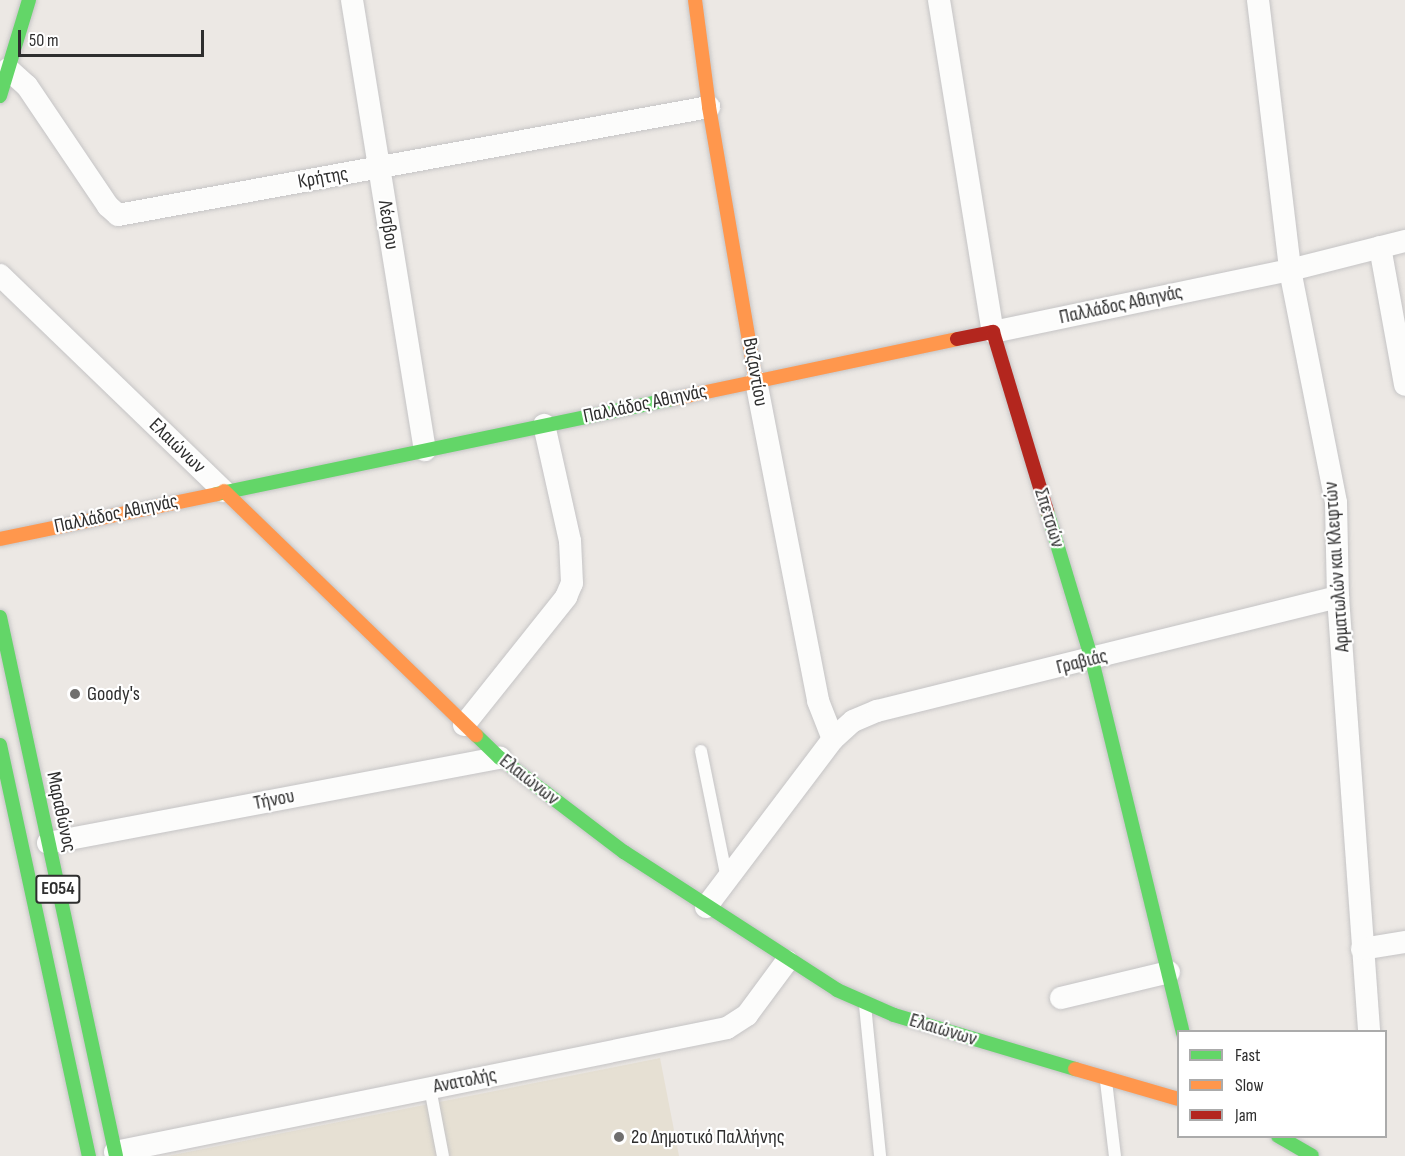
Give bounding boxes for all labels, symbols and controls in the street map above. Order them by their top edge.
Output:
scale bar [21,18,207,56]
text: 50 m [29,30,59,51]
street label: Κρήτης [296,162,350,194]
street label: Λέσβου [372,199,404,251]
street label: Παλλάδος Αθιηνάς [1057,280,1185,330]
street label: Βυζαντίου [737,336,773,408]
street label: Παλλάδος Αθιηνάς [581,379,709,429]
street label: Ελαιώνων [144,413,210,479]
street label: Αρματωλών και Κλεφτών [1319,481,1355,653]
street label: Σπετσών [1029,486,1069,550]
street label: Παλλάδος Αθιηνάς [52,489,180,539]
street label: Γραβιάς [1054,644,1110,680]
place label: Goody's [87,682,140,706]
marker: Goody's [68,687,82,701]
street label: Ελαιώνων [494,749,564,811]
street label: Μαραθώνος [41,770,81,854]
street label: Τήνου [252,784,296,816]
road number: ΕΟ54 [34,874,82,904]
street label: Ελαιώνων [906,1008,980,1052]
legend [1177,1030,1387,1138]
text: Fast [1235,1045,1260,1066]
street label: Ανατολής [431,1063,499,1099]
text: Slow [1235,1075,1264,1096]
text: Jam [1235,1105,1257,1126]
place label: 2ο Δημοτικό Παλλήνης [631,1125,785,1149]
marker: 2ο Δημοτικό Παλλήνης [612,1130,626,1144]

